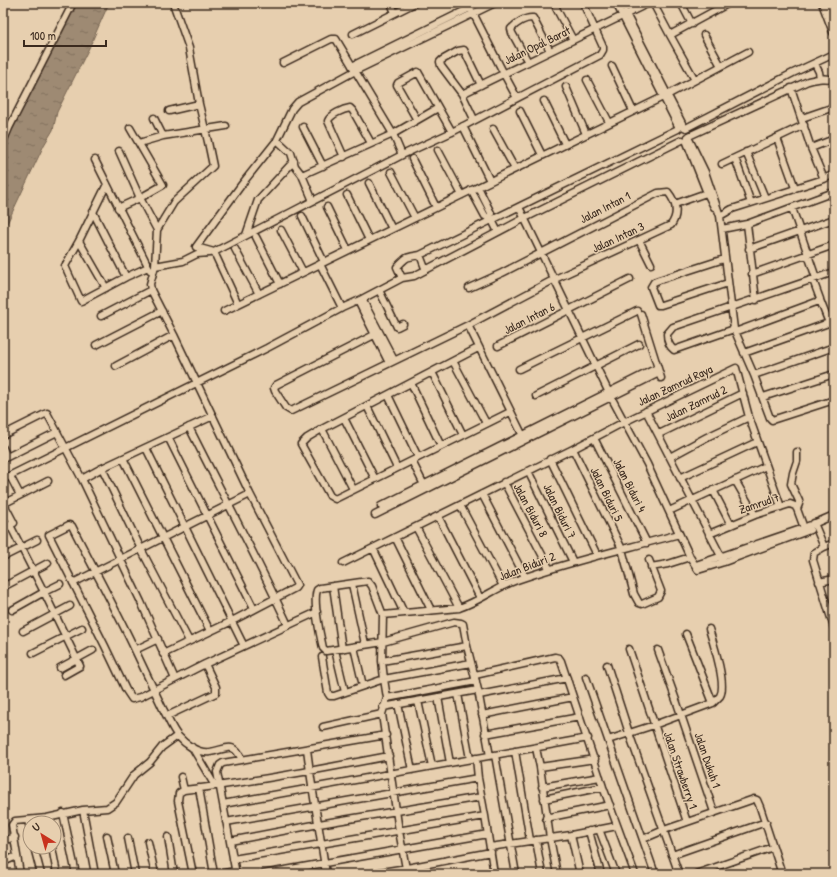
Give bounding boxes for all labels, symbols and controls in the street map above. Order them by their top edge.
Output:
street label: Jalan Opal Barat [501,21,574,68]
scale bar [24,22,106,48]
text: 100 m [30,27,56,44]
street label: Jalan Intan 1 [577,187,633,227]
street label: Jalan Intan 3 [589,217,647,257]
street label: Jalan Intan 6 [501,298,558,338]
street label: Jalan Zamrud Raya [635,360,716,410]
street label: Jalan Zamrud 2 [662,381,730,425]
street label: Jalan Biduri 4 [609,455,651,515]
street label: Jalan Biduri 5 [587,464,627,524]
street label: Jalan Biduri 8 [510,480,552,540]
street label: Jalan Biduri 7 [539,481,581,542]
street label: Zamrud 7 [736,488,782,518]
street label: Jalan Biduri 2 [496,547,558,585]
street label: Jalan Strawberry 1 [660,729,702,811]
street label: Jalan Dukuh 1 [691,730,725,790]
north arrow [22,815,62,855]
text: U [29,820,43,834]

